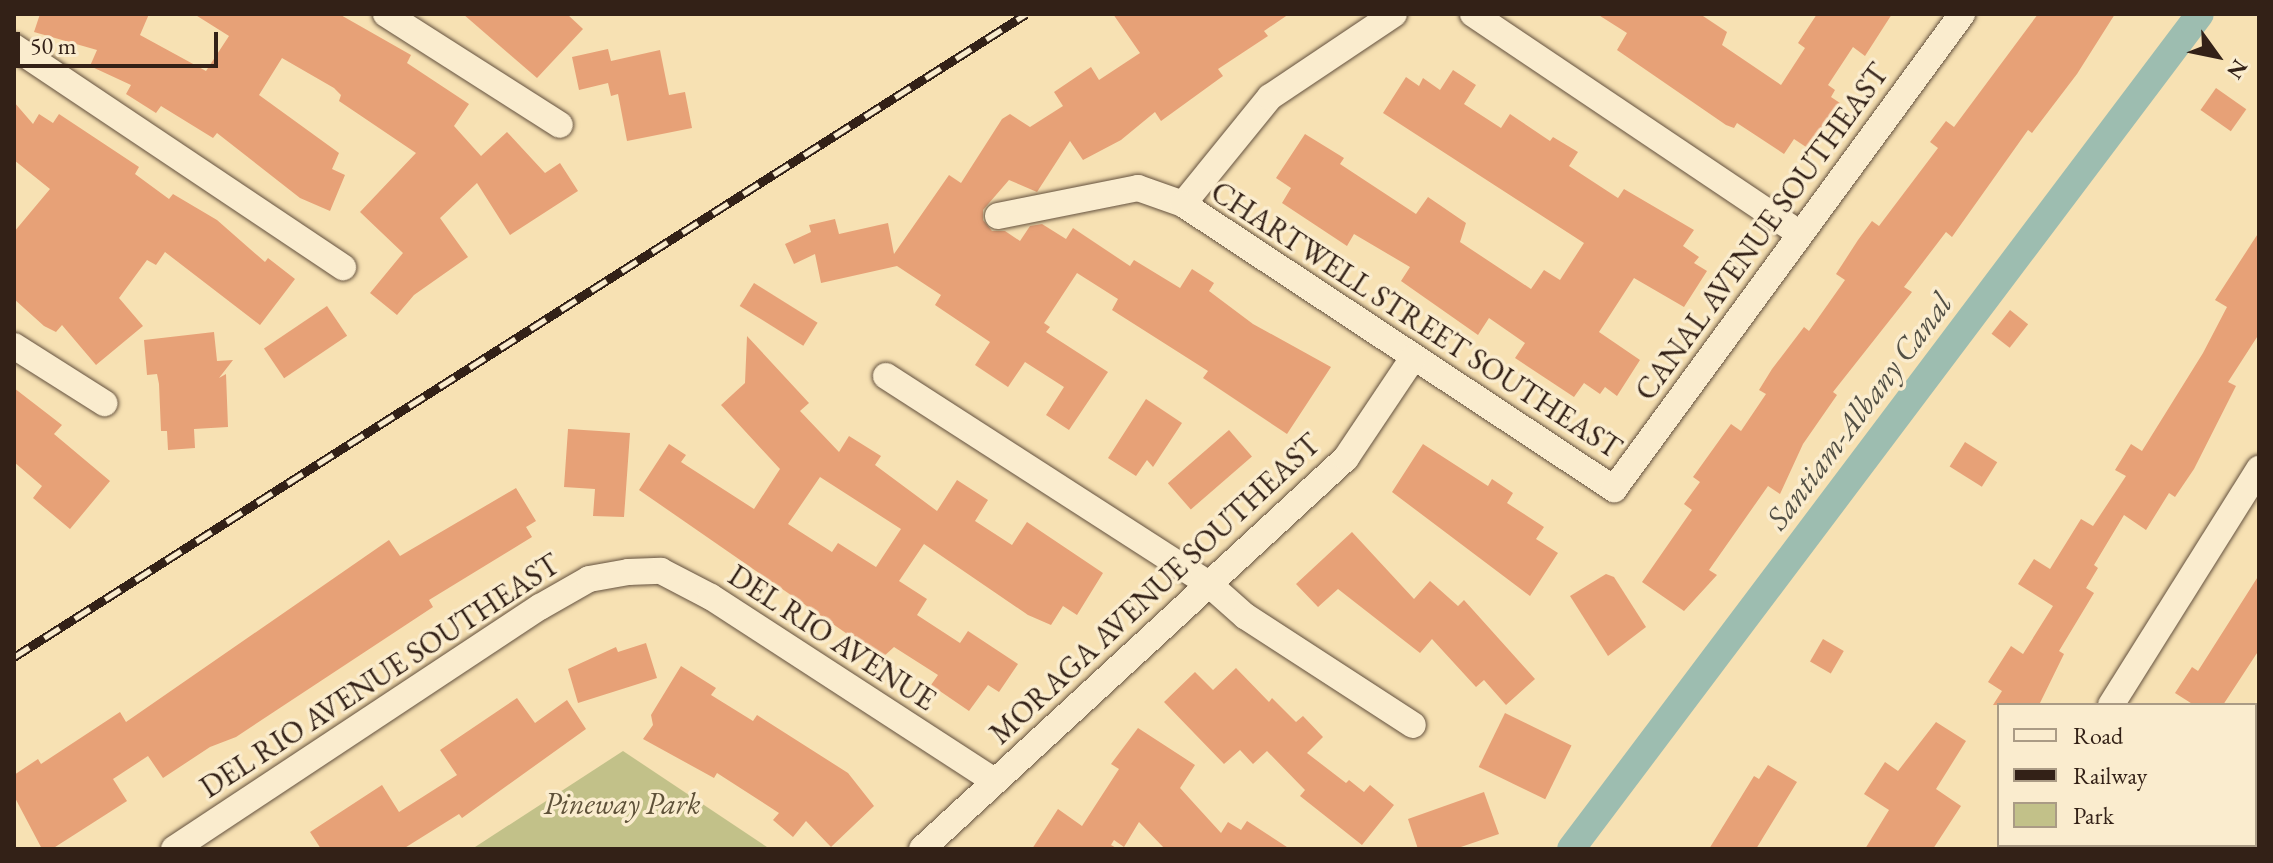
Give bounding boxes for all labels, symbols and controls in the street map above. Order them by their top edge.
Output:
scale bar [20,16,222,66]
north arrow [2177,16,2257,96]
text: 50 m [30,30,77,61]
text: N [2221,54,2255,85]
street label: CANAL AVENUE SOUTHEAST [1628,57,1896,407]
street label: CHARTWELL STREET SOUTHEAST [1204,174,1628,466]
water label: Santiam-Albany Canal [1758,285,1960,537]
street label: MORAGA AVENUE SOUTHEAST [982,426,1328,752]
street label: DEL RIO AVENUE SOUTHEAST [194,546,566,806]
street label: DEL RIO AVENUE [722,558,942,718]
legend [1997,703,2257,847]
text: Road [2073,720,2123,751]
text: Railway [2073,760,2147,791]
park label: Pineway Park [543,786,701,822]
text: Park [2073,800,2114,831]

